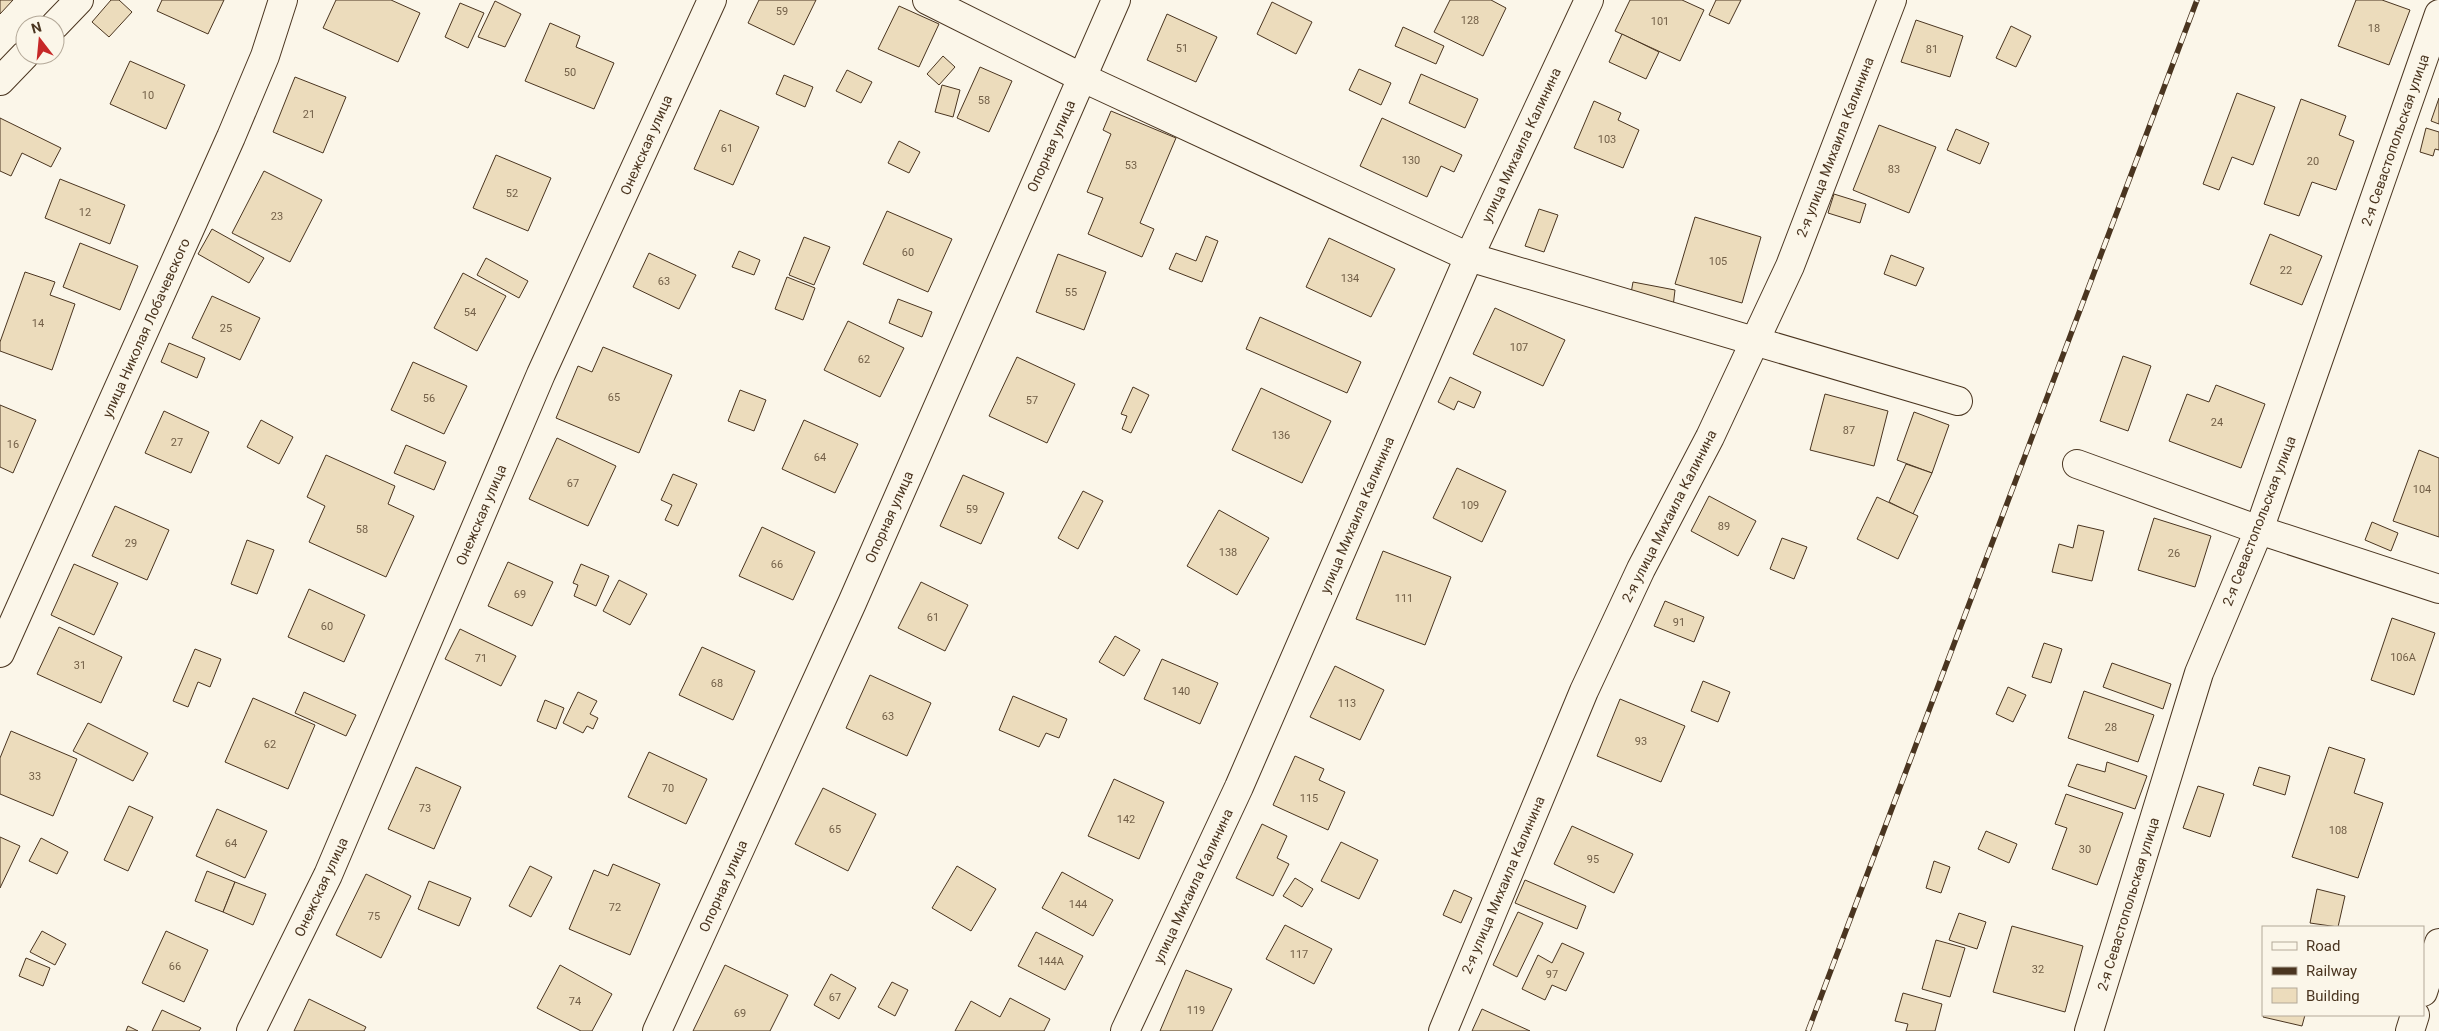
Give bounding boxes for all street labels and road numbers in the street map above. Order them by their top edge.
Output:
street label: 2-я Севастопольская улица [2358,52,2432,228]
street label: 2-я улица Михаила Калинина [1793,55,1877,239]
street label: улица Михаила Калинина [1478,65,1564,225]
street label: Онежская улица [617,92,675,198]
street label: Опорная улица [1024,98,1078,194]
street label: улица Николая Лобачевского [99,236,193,420]
street label: 2-я улица Михаила Калинина [1618,427,1720,605]
street label: улица Михаила Калинина [1317,434,1397,596]
street label: 2-я Севастопольская улица [2219,434,2299,608]
street label: Онежская улица [453,462,509,568]
street label: Опорная улица [862,469,916,565]
street label: 2-я улица Михаила Калинина [1458,794,1548,976]
street label: улица Михаила Калинина [1150,806,1236,966]
street label: 2-я Севастопольская улица [2094,815,2162,993]
street label: Онежская улица [291,835,351,939]
street label: Опорная улица [696,838,750,934]

